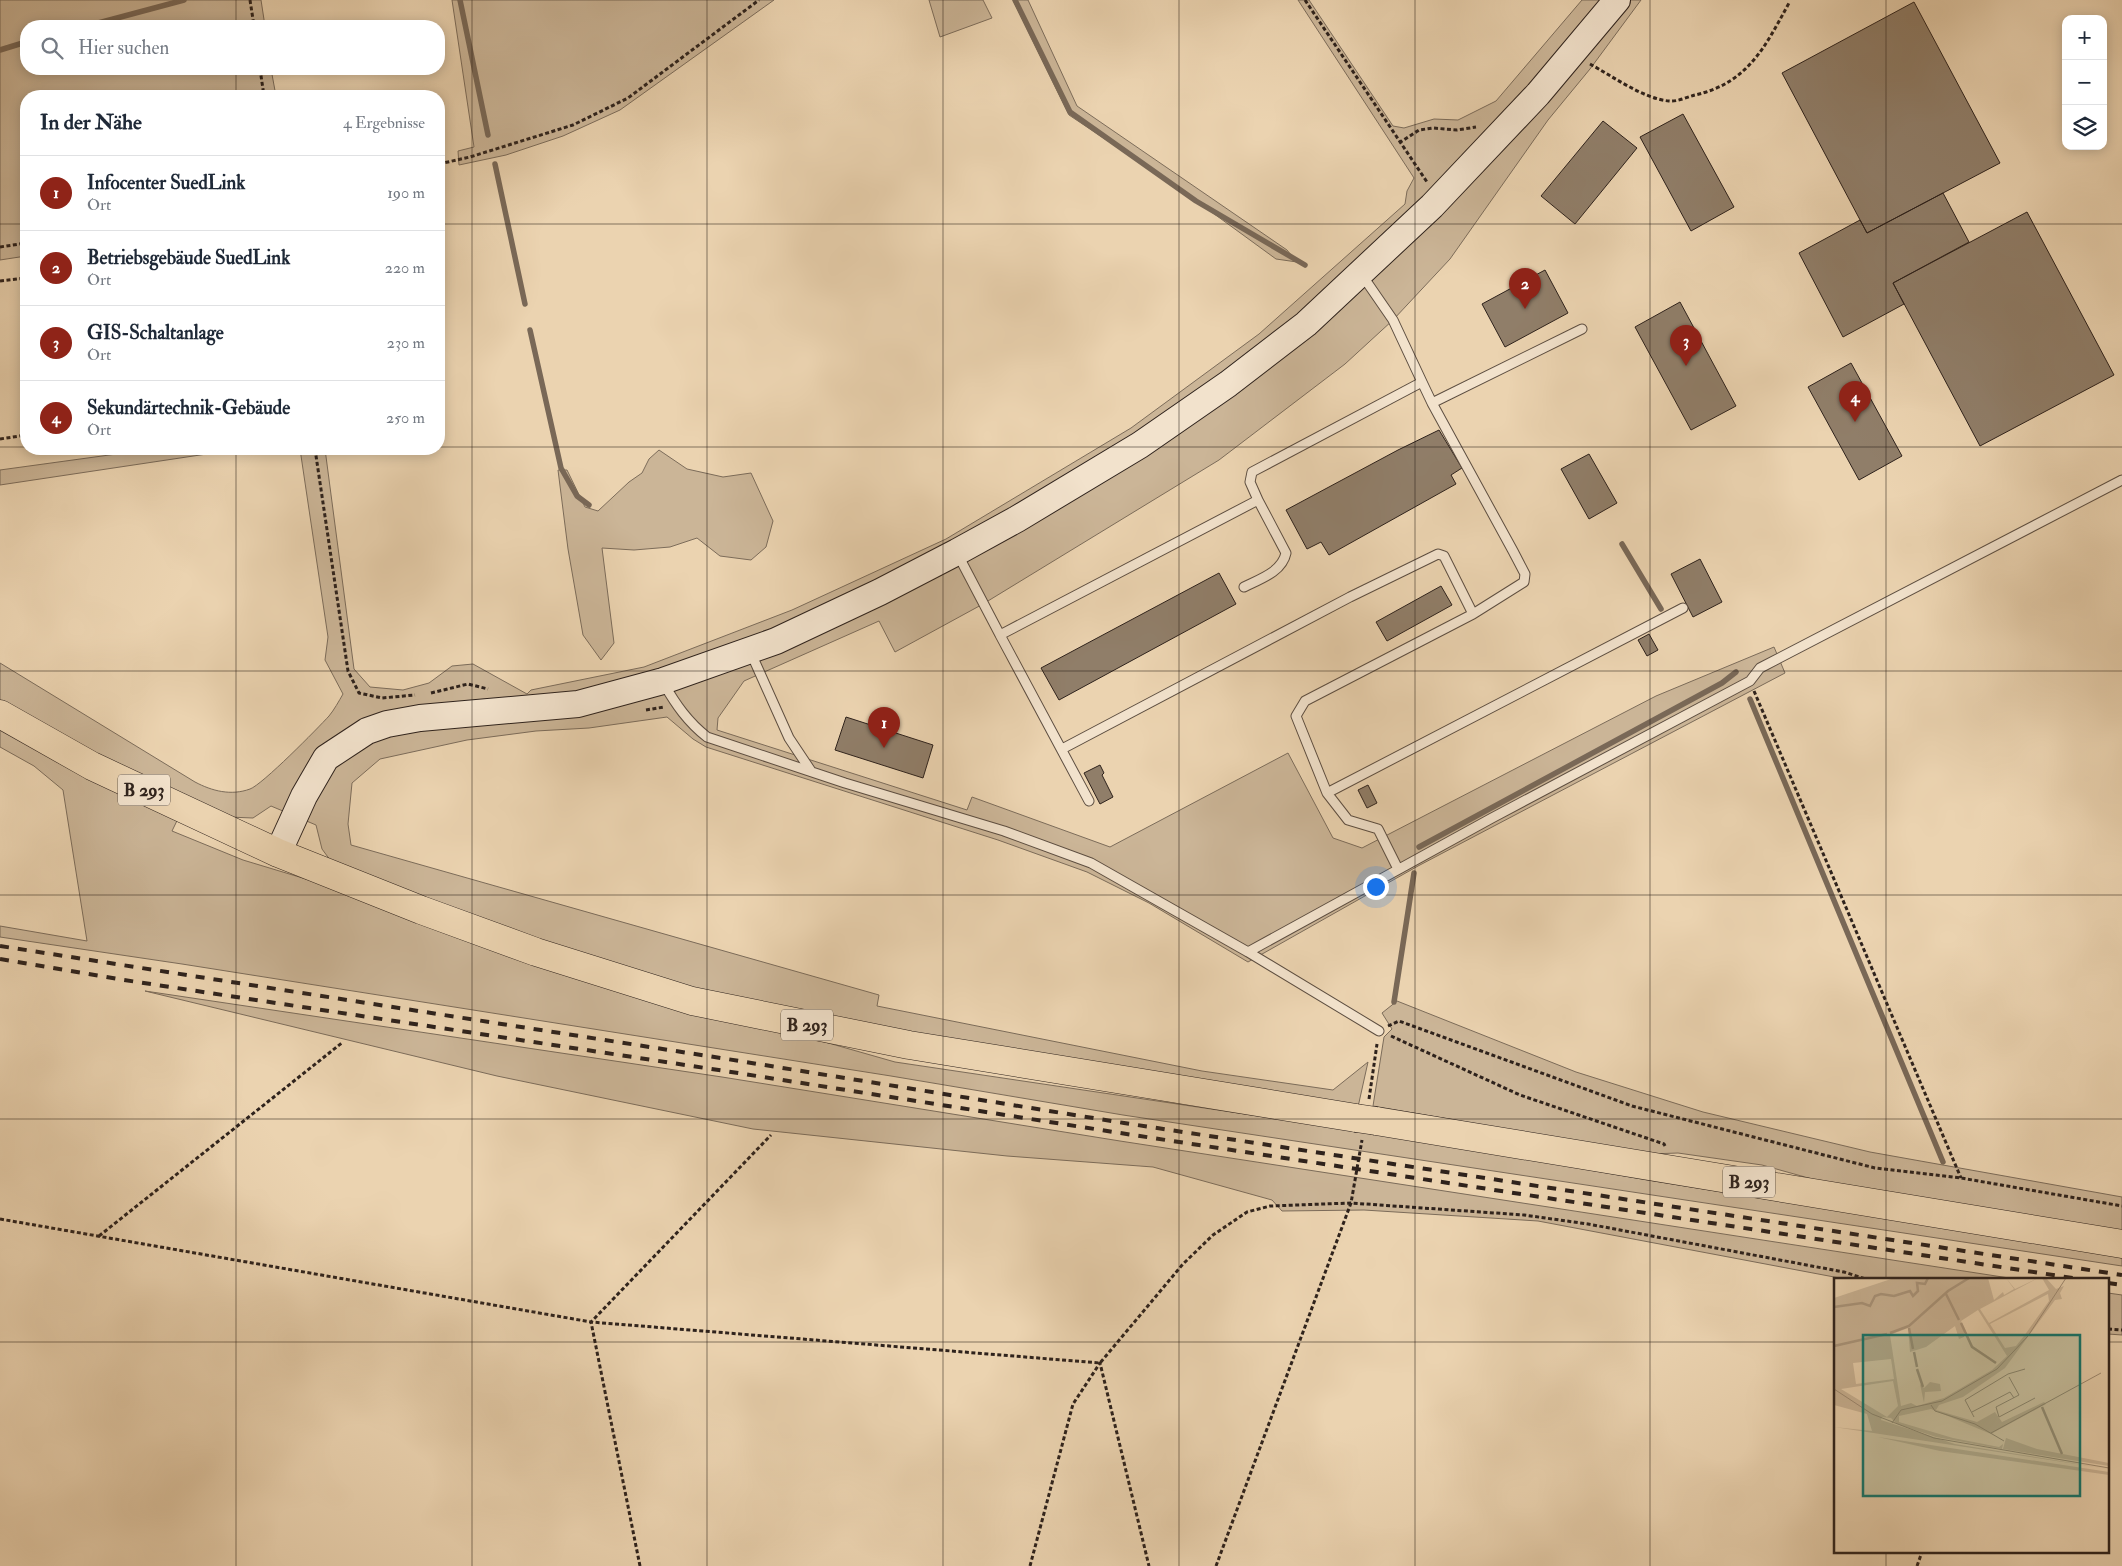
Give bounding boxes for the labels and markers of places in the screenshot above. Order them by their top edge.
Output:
pin: 2 [1509,268,1541,309]
pin: 3 [1670,325,1702,366]
pin: 4 [1839,381,1871,422]
pin: 1 [868,707,900,748]

